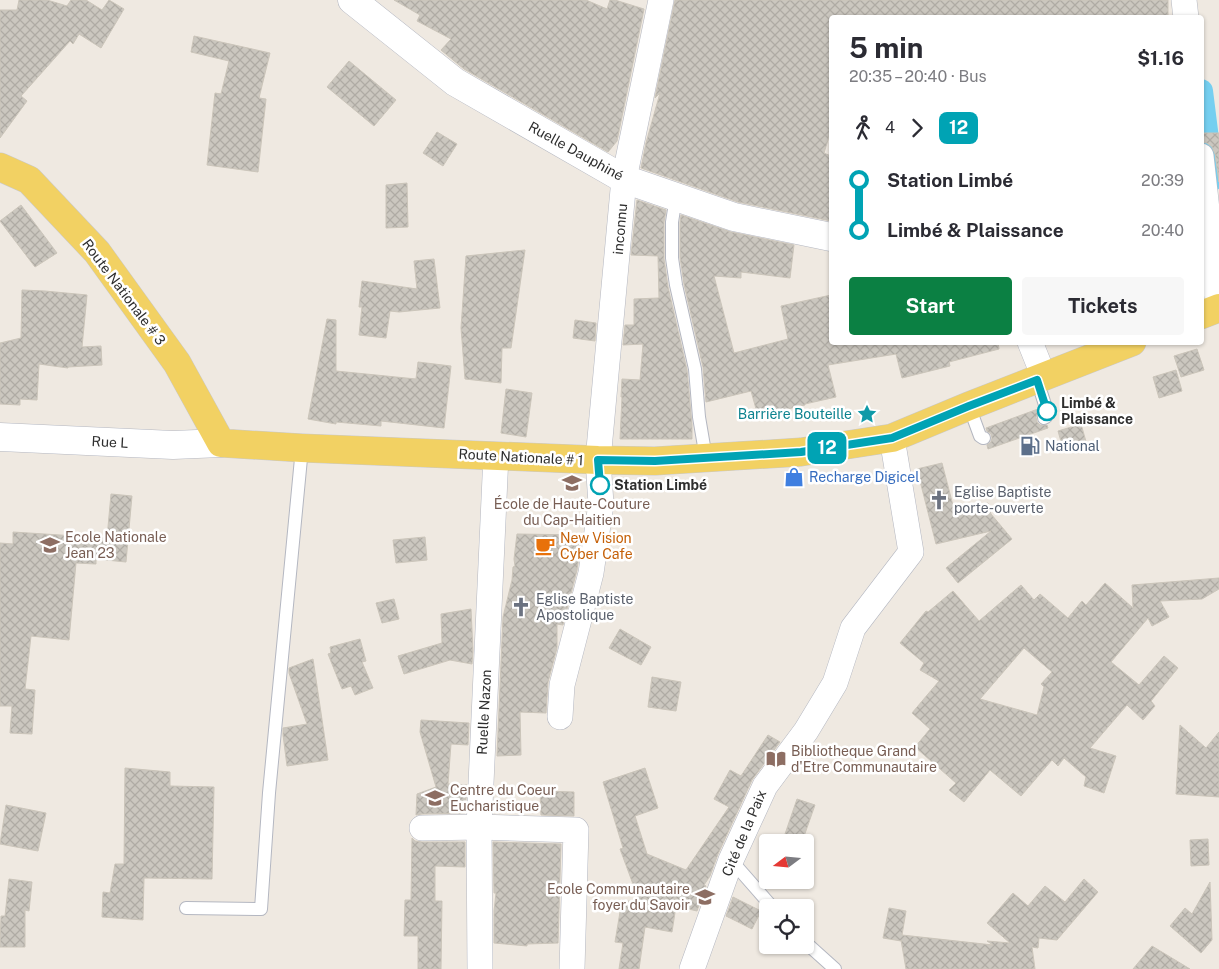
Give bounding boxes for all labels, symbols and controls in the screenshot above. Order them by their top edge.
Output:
text: 5 min [849,31,923,64]
text: $1.16 [1137,47,1184,69]
text: 20:35 – 20:40 · Bus [849,67,987,86]
icon: walk [849,114,877,142]
icon: forward [903,114,931,142]
text: 12 [949,117,968,138]
street label: Ruelle Dauphiné [526,118,626,184]
text: 4 [885,118,895,137]
text: Station Limbé [887,169,1013,191]
text: 20:39 [1141,171,1184,190]
street label: inconnu [610,203,630,255]
text: Limbé & Plaissance [887,219,1064,241]
text: 20:40 [1141,221,1184,240]
street label: Route Nationale # 3 [79,236,169,348]
button: Start [849,277,1012,335]
button: Tickets [1022,277,1184,335]
place label: Limbé & Plaissance [1061,395,1133,427]
marker: Limbé & Plaissance [1037,401,1057,421]
place icon: Barrière Bouteille [856,403,878,425]
place label: Barrière Bouteille [738,406,852,422]
line badge: 12 [804,432,850,464]
street label: Rue L [91,433,129,451]
fuel station icon: National [1019,435,1041,457]
text: 12 [817,437,837,458]
place label: National [1045,438,1100,454]
street label: Route Nationale # 1 [458,446,584,468]
shop icon: Recharge Digicel [783,466,805,488]
place label: Recharge Digicel [809,469,920,485]
school or university icon: École de Haute-Couture du Cap-Haitien [561,472,583,494]
marker: Station Limbé [590,475,610,495]
place label: Station Limbé [614,477,707,493]
place label: Eglise Baptiste porte-ouverte [954,484,1051,516]
church icon: Eglise Baptiste porte-ouverte [928,489,950,511]
place label: École de Haute-Couture du Cap-Haitien [494,495,650,528]
place label: Ecole Nationale Jean 23 [65,529,167,561]
place label: New Vision Cyber Cafe [560,530,633,562]
school or university icon: Ecole Nationale Jean 23 [39,534,61,556]
cafe icon: New Vision Cyber Cafe [534,535,556,557]
place label: Eglise Baptiste Apostolique [536,591,633,623]
church icon: Eglise Baptiste Apostolique [510,596,532,618]
street label: Ruelle Nazon [474,669,494,755]
place label: Bibliotheque Grand d'Etre Communautaire [791,743,937,775]
library icon: Bibliotheque Grand d'Etre Communautaire [765,748,787,770]
place label: Centre du Coeur Eucharistique [450,782,556,814]
school or university icon: Centre du Coeur Eucharistique [424,787,446,809]
street label: Cité de la Paix [719,787,769,879]
north arrow [759,834,814,889]
map controls [759,834,814,954]
place label: Ecole Communautaire foyer du Savoir [547,881,690,913]
school or university icon: Ecole Communautaire foyer du Savoir [694,886,716,908]
button: locate [759,899,814,954]

